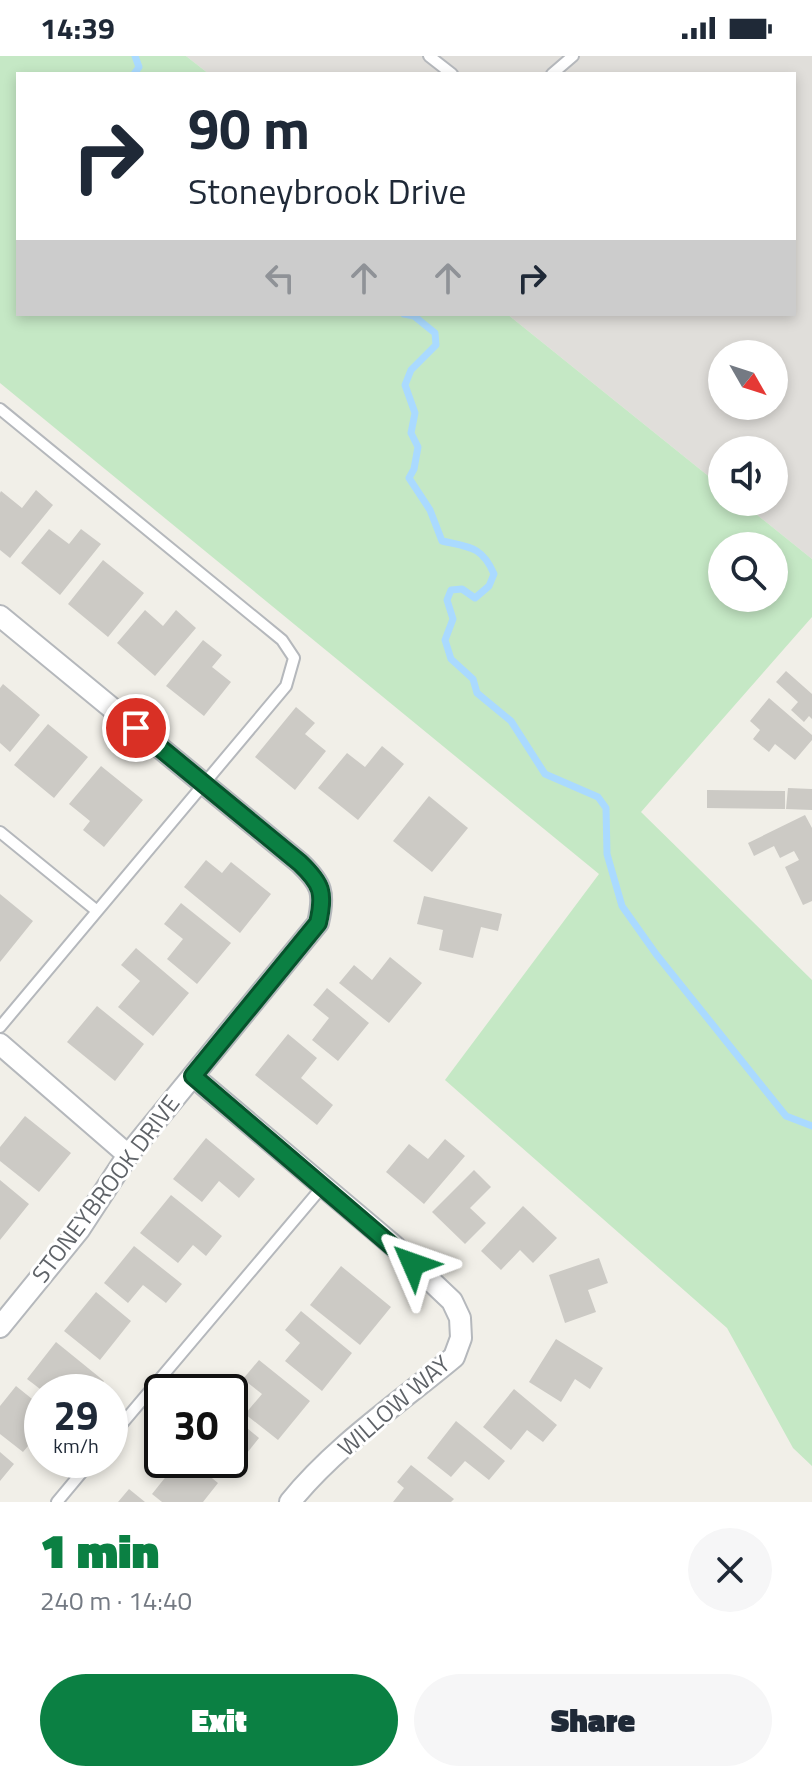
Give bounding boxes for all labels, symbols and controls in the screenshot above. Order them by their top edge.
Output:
text: 14:39 [40,5,115,51]
text: 90 m [188,86,310,171]
icon: right [56,104,160,208]
text: Stoneybrook Drive [188,163,466,218]
icon: left [258,256,302,300]
icon: ahead [342,256,386,300]
icon: ahead [426,256,470,300]
icon: right [510,256,554,300]
north arrow [708,340,788,420]
map controls [708,340,788,612]
button: sound [708,436,788,516]
button: search [708,532,788,612]
pin [102,694,170,762]
icon: arrive [114,706,158,750]
street label: STONEYBROOK DRIVE [23,1087,188,1290]
position arrow [371,1222,455,1306]
street label: WILLOW WAY [329,1346,458,1464]
speed limit sign: 30 [144,1374,248,1478]
text: 29 [54,1385,98,1446]
text: km/h [53,1430,99,1461]
text: 1 min [40,1514,159,1587]
button: close [688,1528,772,1612]
text: 240 m · 14:40 [40,1581,192,1620]
button: Exit [40,1674,398,1766]
button: Share [414,1674,772,1766]

